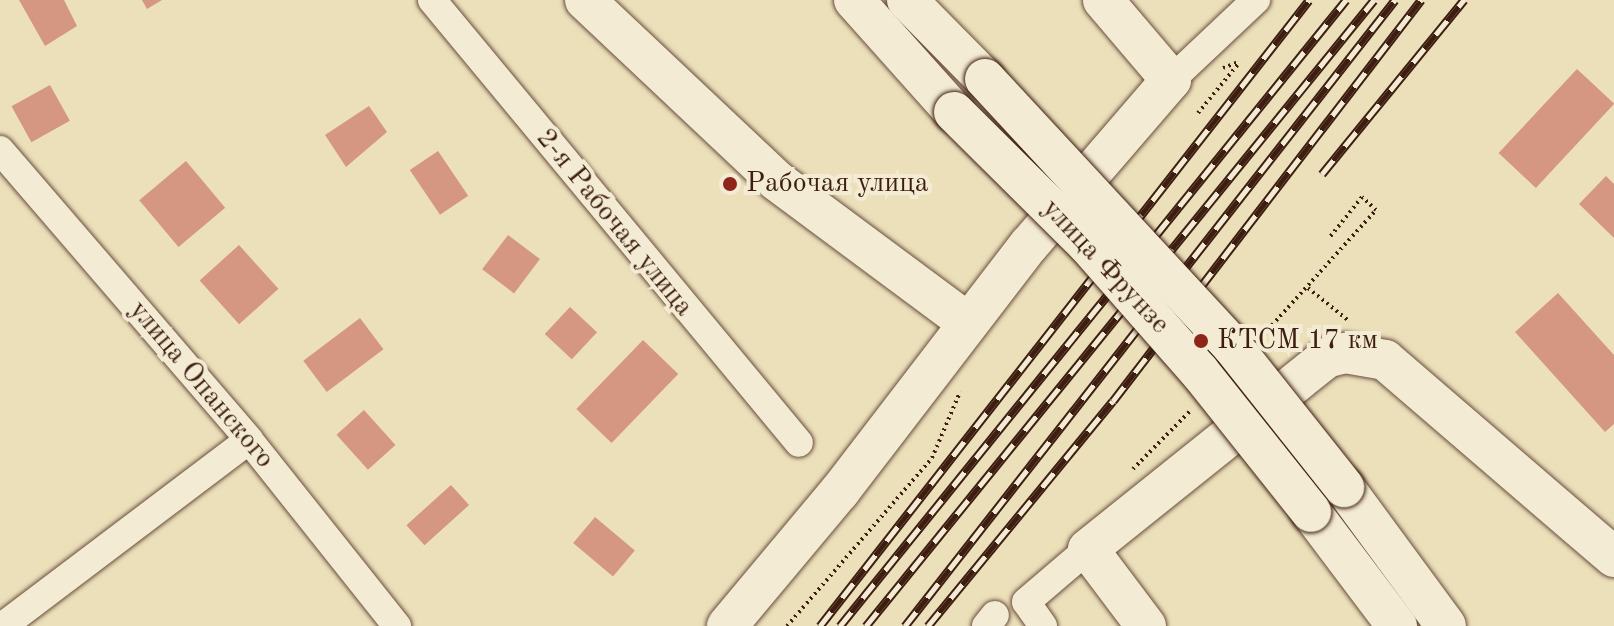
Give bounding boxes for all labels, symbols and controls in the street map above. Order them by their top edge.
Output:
street label: 2-я Рабочая улица [528,122,700,324]
place label: Рабочая улица [746,167,929,201]
marker: Рабочая улица [721,175,739,193]
street label: улица Фрунзе [1034,193,1176,341]
street label: улица Опанского [121,294,281,476]
place label: КТСМ 17 км [1217,324,1378,358]
marker: КТСМ 17 км [1192,332,1210,350]

